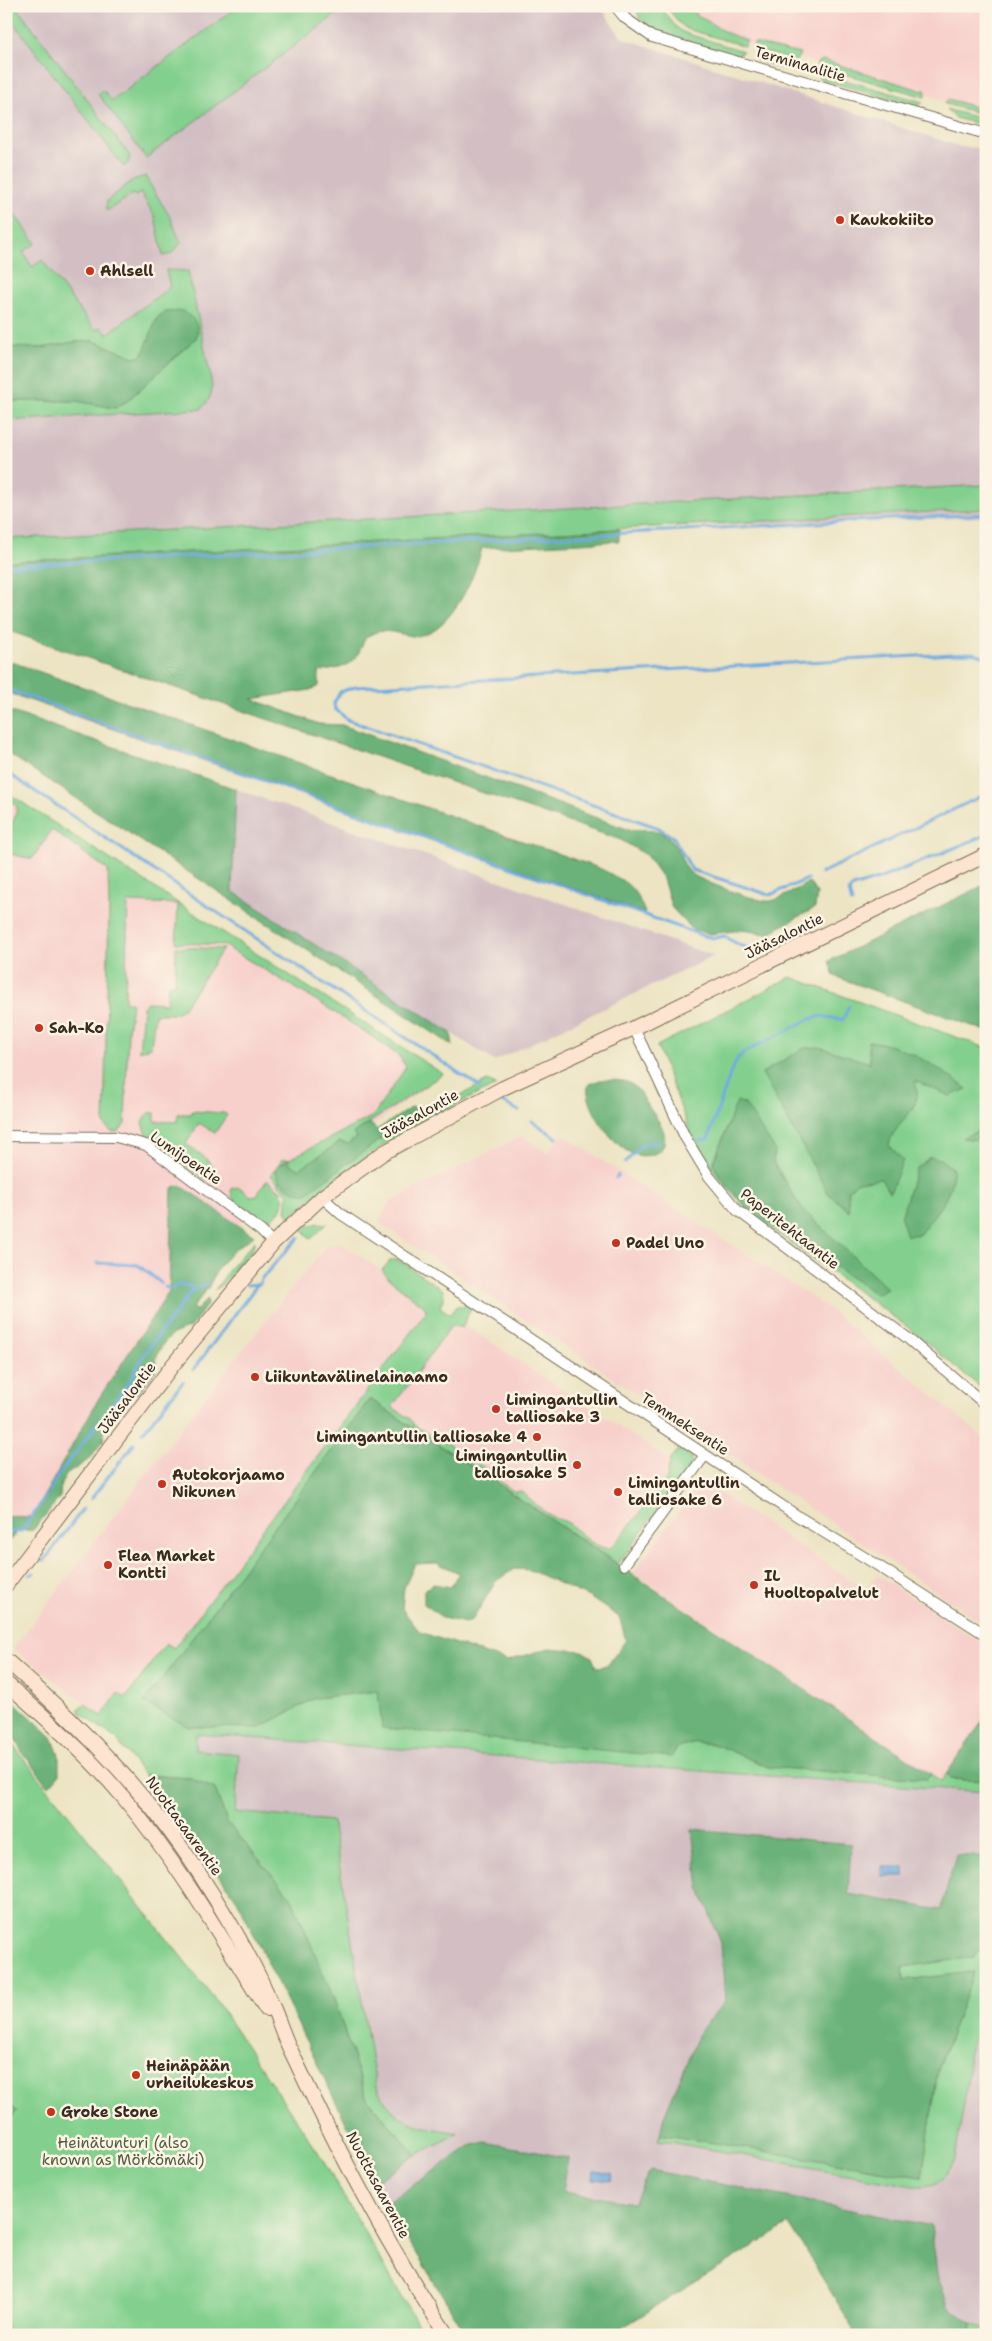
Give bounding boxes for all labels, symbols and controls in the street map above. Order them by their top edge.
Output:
street label: Terminaalitie [752,41,848,87]
place label: Kaukokiito [850,210,934,230]
marker: Kaukokiito [834,214,846,226]
place label: Ahlsell [100,261,153,281]
marker: Ahlsell [84,265,96,277]
street label: Jääsalontie [741,908,827,964]
place label: Sah-Ko [49,1018,104,1038]
marker: Sah-Ko [33,1022,45,1034]
street label: Jääsalontie [378,1085,462,1143]
street label: Lumijoentie [146,1127,226,1189]
street label: Paperitehtaantie [736,1184,844,1274]
place label: Padel Uno [626,1233,704,1253]
marker: Padel Uno [610,1237,622,1249]
street label: Jääsalontie [93,1358,161,1438]
place label: Liikuntavälinelainaamo [265,1367,448,1387]
marker: Liikuntavälinelainaamo [249,1371,261,1383]
street label: Temmeksentie [637,1388,733,1460]
place label: Limingantullin talliosake 3 [506,1390,618,1427]
marker: Limingantullin talliosake 3 [490,1403,502,1415]
place label: Limingantullin talliosake 4 [316,1427,527,1447]
marker: Limingantullin talliosake 4 [531,1431,543,1443]
place label: Limingantullin talliosake 5 [455,1446,567,1483]
marker: Limingantullin talliosake 5 [571,1459,583,1471]
place label: Autokorjaamo Nikunen [172,1465,285,1502]
place label: Limingantullin talliosake 6 [628,1473,740,1510]
marker: Autokorjaamo Nikunen [156,1478,168,1490]
marker: Limingantullin talliosake 6 [612,1486,624,1498]
place label: Flea Market Kontti [118,1546,215,1583]
marker: Flea Market Kontti [102,1559,114,1571]
place label: IL Huoltopalvelut [764,1566,879,1603]
marker: IL Huoltopalvelut [748,1579,760,1591]
street label: Nuottasaarentie [141,1772,227,1880]
place label: Heinäpään urheilukeskus [146,2056,254,2093]
marker: Heinäpään urheilukeskus [130,2069,142,2081]
place label: Groke Stone [61,2102,158,2122]
marker: Groke Stone [45,2106,57,2118]
street label: Nuottasaarentie [341,2128,415,2242]
park label: Heinätunturi (also known as Mörkömäki) [42,2133,204,2170]

